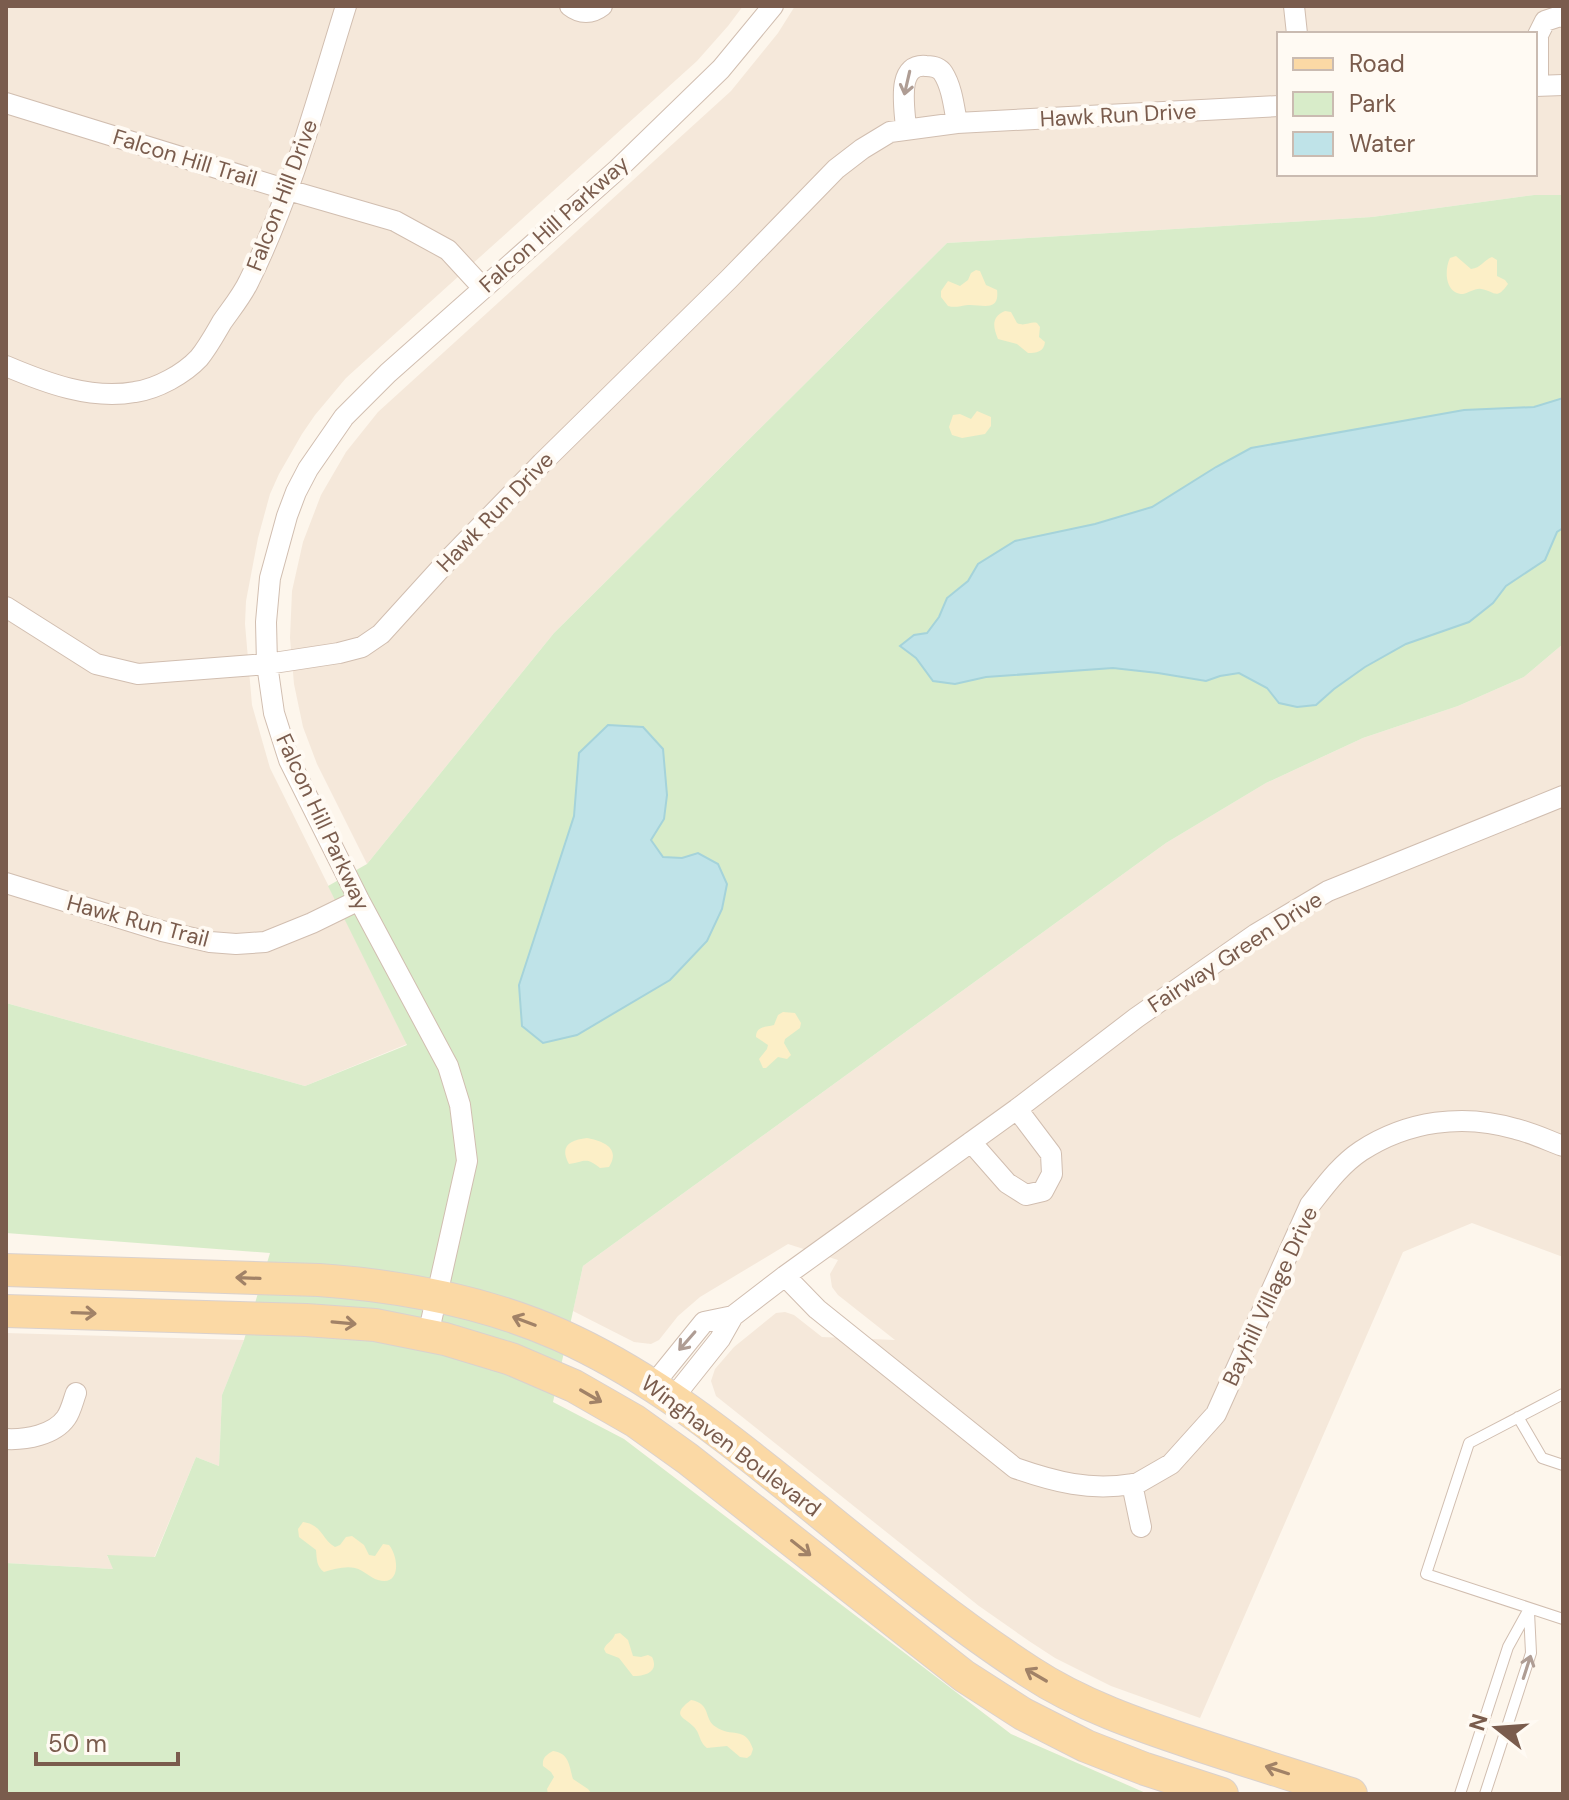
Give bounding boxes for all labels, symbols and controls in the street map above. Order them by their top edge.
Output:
legend [1277,32,1537,176]
text: Road [1349,48,1405,79]
one-way arrow [899,70,914,95]
text: Park [1349,88,1396,119]
street label: Hawk Run Drive [1039,96,1197,134]
street label: Falcon Hill Drive [240,115,324,275]
street label: Falcon Hill Trail [109,122,261,194]
text: Water [1349,128,1415,159]
street label: Falcon Hill Parkway [473,149,635,299]
street label: Hawk Run Drive [430,446,560,578]
street label: Falcon Hill Parkway [269,729,377,915]
street label: Fairway Green Drive [1142,885,1328,1019]
street label: Hawk Run Trail [64,888,212,954]
street label: Bayhill Village Drive [1216,1202,1324,1390]
one-way arrow [235,1270,261,1285]
one-way arrow [70,1305,97,1320]
one-way arrow [513,1313,537,1327]
one-way arrow [330,1316,357,1331]
one-way arrow [678,1331,696,1351]
street label: Winghaven Boulevard [635,1369,827,1523]
one-way arrow [579,1388,602,1404]
one-way arrow [790,1540,811,1557]
one-way arrow [1520,1654,1535,1679]
one-way arrow [1024,1667,1048,1682]
north arrow [1457,1688,1537,1768]
text: N [1462,1710,1495,1734]
scale bar [36,1716,178,1766]
text: 50 m [48,1728,107,1759]
one-way arrow [1264,1762,1290,1777]

